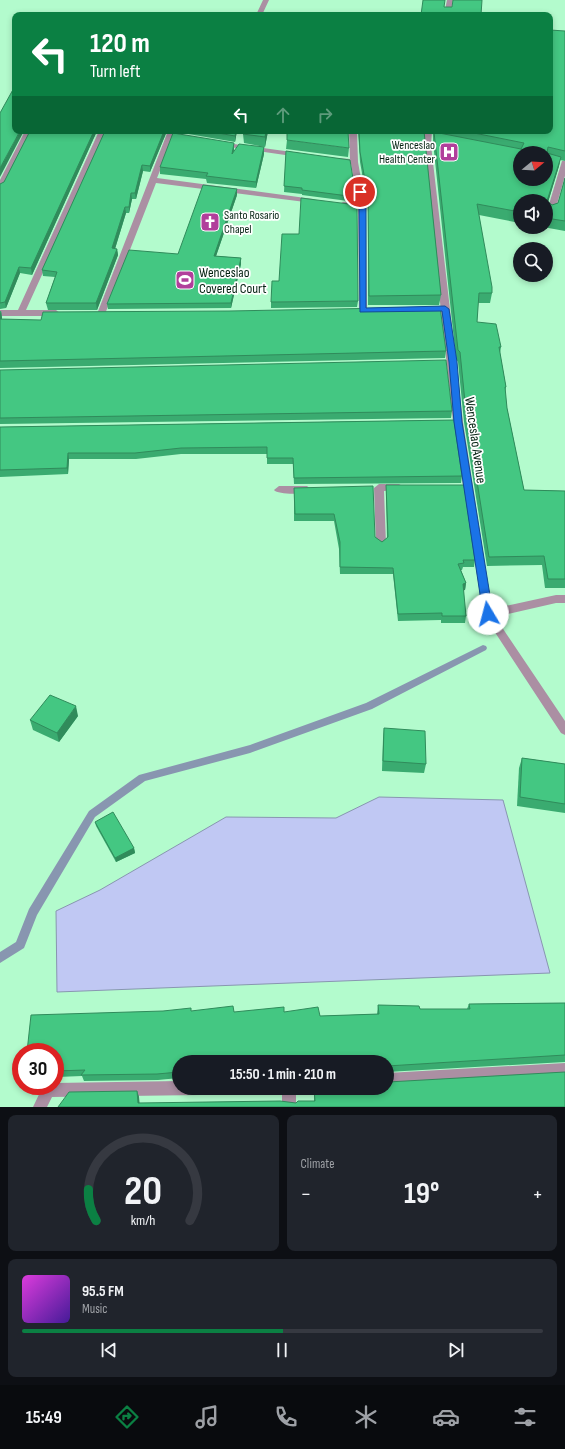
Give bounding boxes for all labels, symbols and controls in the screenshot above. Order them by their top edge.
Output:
text: 120 m [90,27,150,60]
icon: left [24,28,76,80]
text: Turn left [90,61,141,82]
icon: left [230,104,252,126]
icon: ahead [272,104,294,126]
icon: right [314,104,336,126]
place label: Wenceslao Health Center [379,138,436,167]
hospital icon: Wenceslao Health Center [438,141,460,163]
north arrow [513,146,553,186]
map controls [513,146,553,282]
pin [343,175,377,209]
icon: arrive [349,181,371,203]
button: sound [513,194,553,234]
place label: Santo Rosario Chapel [224,208,279,237]
church icon: Santo Rosario Chapel [199,211,221,233]
button: search [513,242,553,282]
place label: Wenceslao Covered Court [199,264,267,297]
sports icon: Wenceslao Covered Court [174,269,196,291]
street label: Wenceslao Avenue [461,396,490,484]
position arrow [467,593,509,635]
speed limit sign: 30 [12,1043,64,1095]
text: 15:50 · 1 min · 210 m [230,1065,336,1084]
text: Climate [301,1156,334,1172]
text: 20 [124,1167,162,1216]
text: 19° [404,1176,439,1212]
text: − [301,1181,311,1208]
text: + [532,1181,543,1208]
text: km/h [131,1212,156,1229]
text: 95.5 FM [82,1282,124,1301]
text: Music [82,1301,107,1317]
icon: previous [98,1339,120,1361]
icon: pause [271,1339,293,1361]
icon: next [445,1339,467,1361]
icon: directions [113,1403,141,1431]
icon: music [193,1403,221,1431]
icon: phone [272,1403,300,1431]
icon: climate [352,1403,380,1431]
icon: car [432,1403,460,1431]
icon: filters [511,1403,539,1431]
text: 15:49 [26,1407,62,1428]

